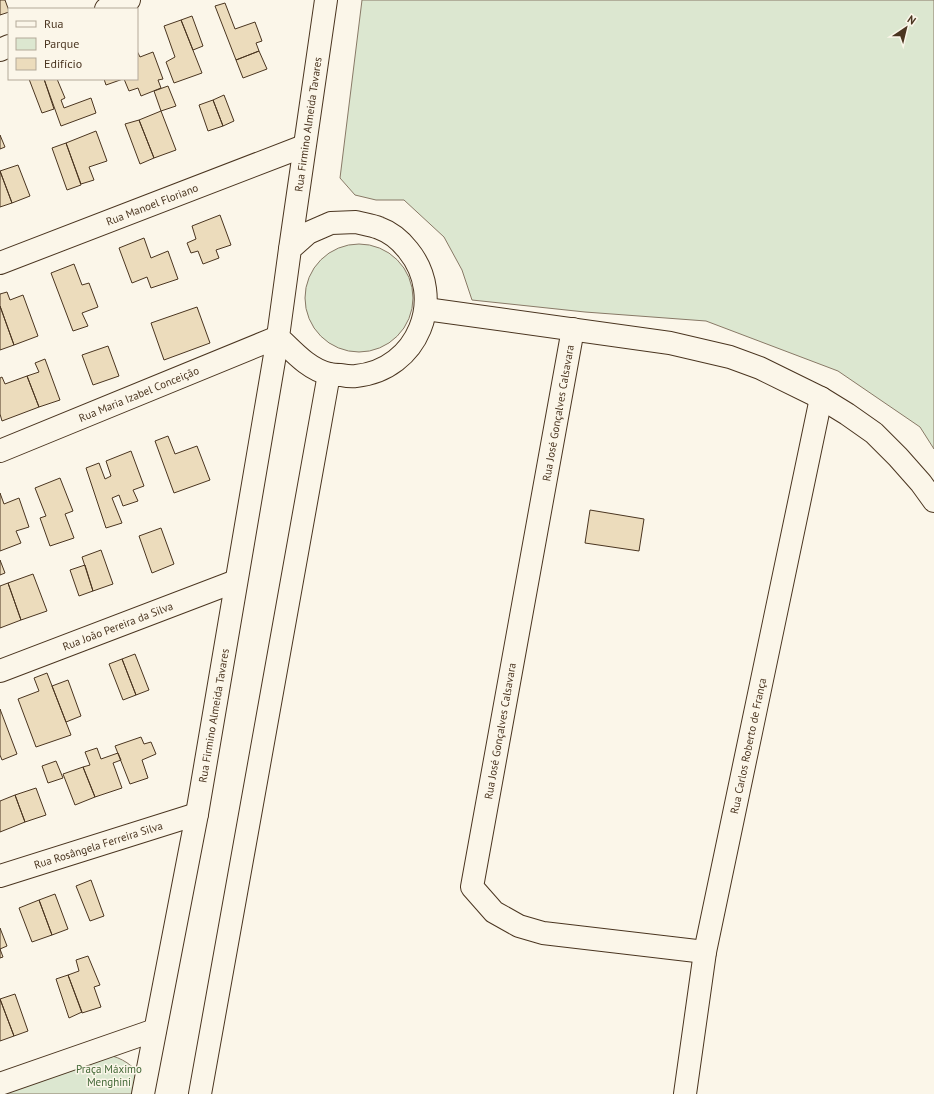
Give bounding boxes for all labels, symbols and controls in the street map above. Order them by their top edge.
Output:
legend [8,8,138,80]
north arrow [886,8,926,48]
text: N [905,12,919,28]
text: Rua [44,16,63,31]
text: Parque [44,36,79,51]
text: Edifício [44,56,82,71]
street label: Rua Firmino Almeida Tavares [291,56,325,193]
street label: Rua Manoel Floriano [104,180,200,229]
street label: Rua José Gonçalves Calsavara [539,344,577,482]
street label: Rua Maria Izabel Conceição [77,363,201,425]
street label: Rua João Pereira da Silva [61,599,175,654]
street label: Rua Firmino Almeida Tavares [195,647,232,784]
street label: Rua José Gonçalves Calsavara [481,662,519,800]
street label: Rua Carlos Roberto de França [727,677,769,815]
street label: Rua Rosângela Ferreira Silva [32,818,164,872]
park label: Praça Máximo Menghini [76,1062,142,1089]

